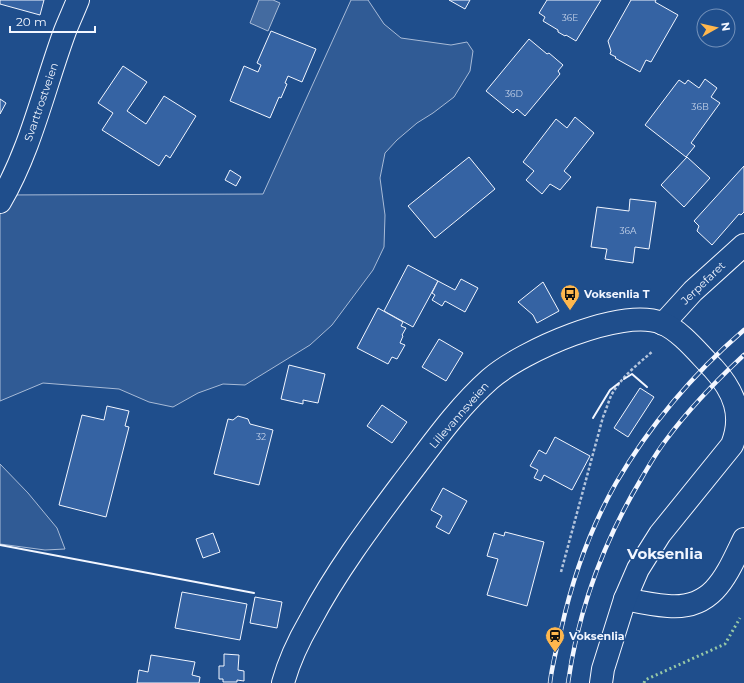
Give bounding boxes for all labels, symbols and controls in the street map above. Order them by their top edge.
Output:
scale bar [10,8,95,34]
north arrow [696,8,736,48]
house number: 36E [562,12,578,23]
text: 20 m [16,14,47,29]
text: N [718,21,733,32]
street label: Svarttrostveien [21,61,61,143]
house number: 36D [505,88,523,99]
house number: 36B [691,101,709,112]
house number: 36A [619,225,637,236]
street label: Jerpefaret [677,258,728,308]
bus stop icon: Voksenlia T [559,283,581,311]
place label: Voksenlia T [583,287,650,301]
street label: Lillevannsveien [426,379,492,451]
house number: 32 [256,431,266,442]
district label: Voksenlia [626,544,703,563]
station icon: Voksenlia [544,625,566,653]
place label: Voksenlia [568,629,625,643]

